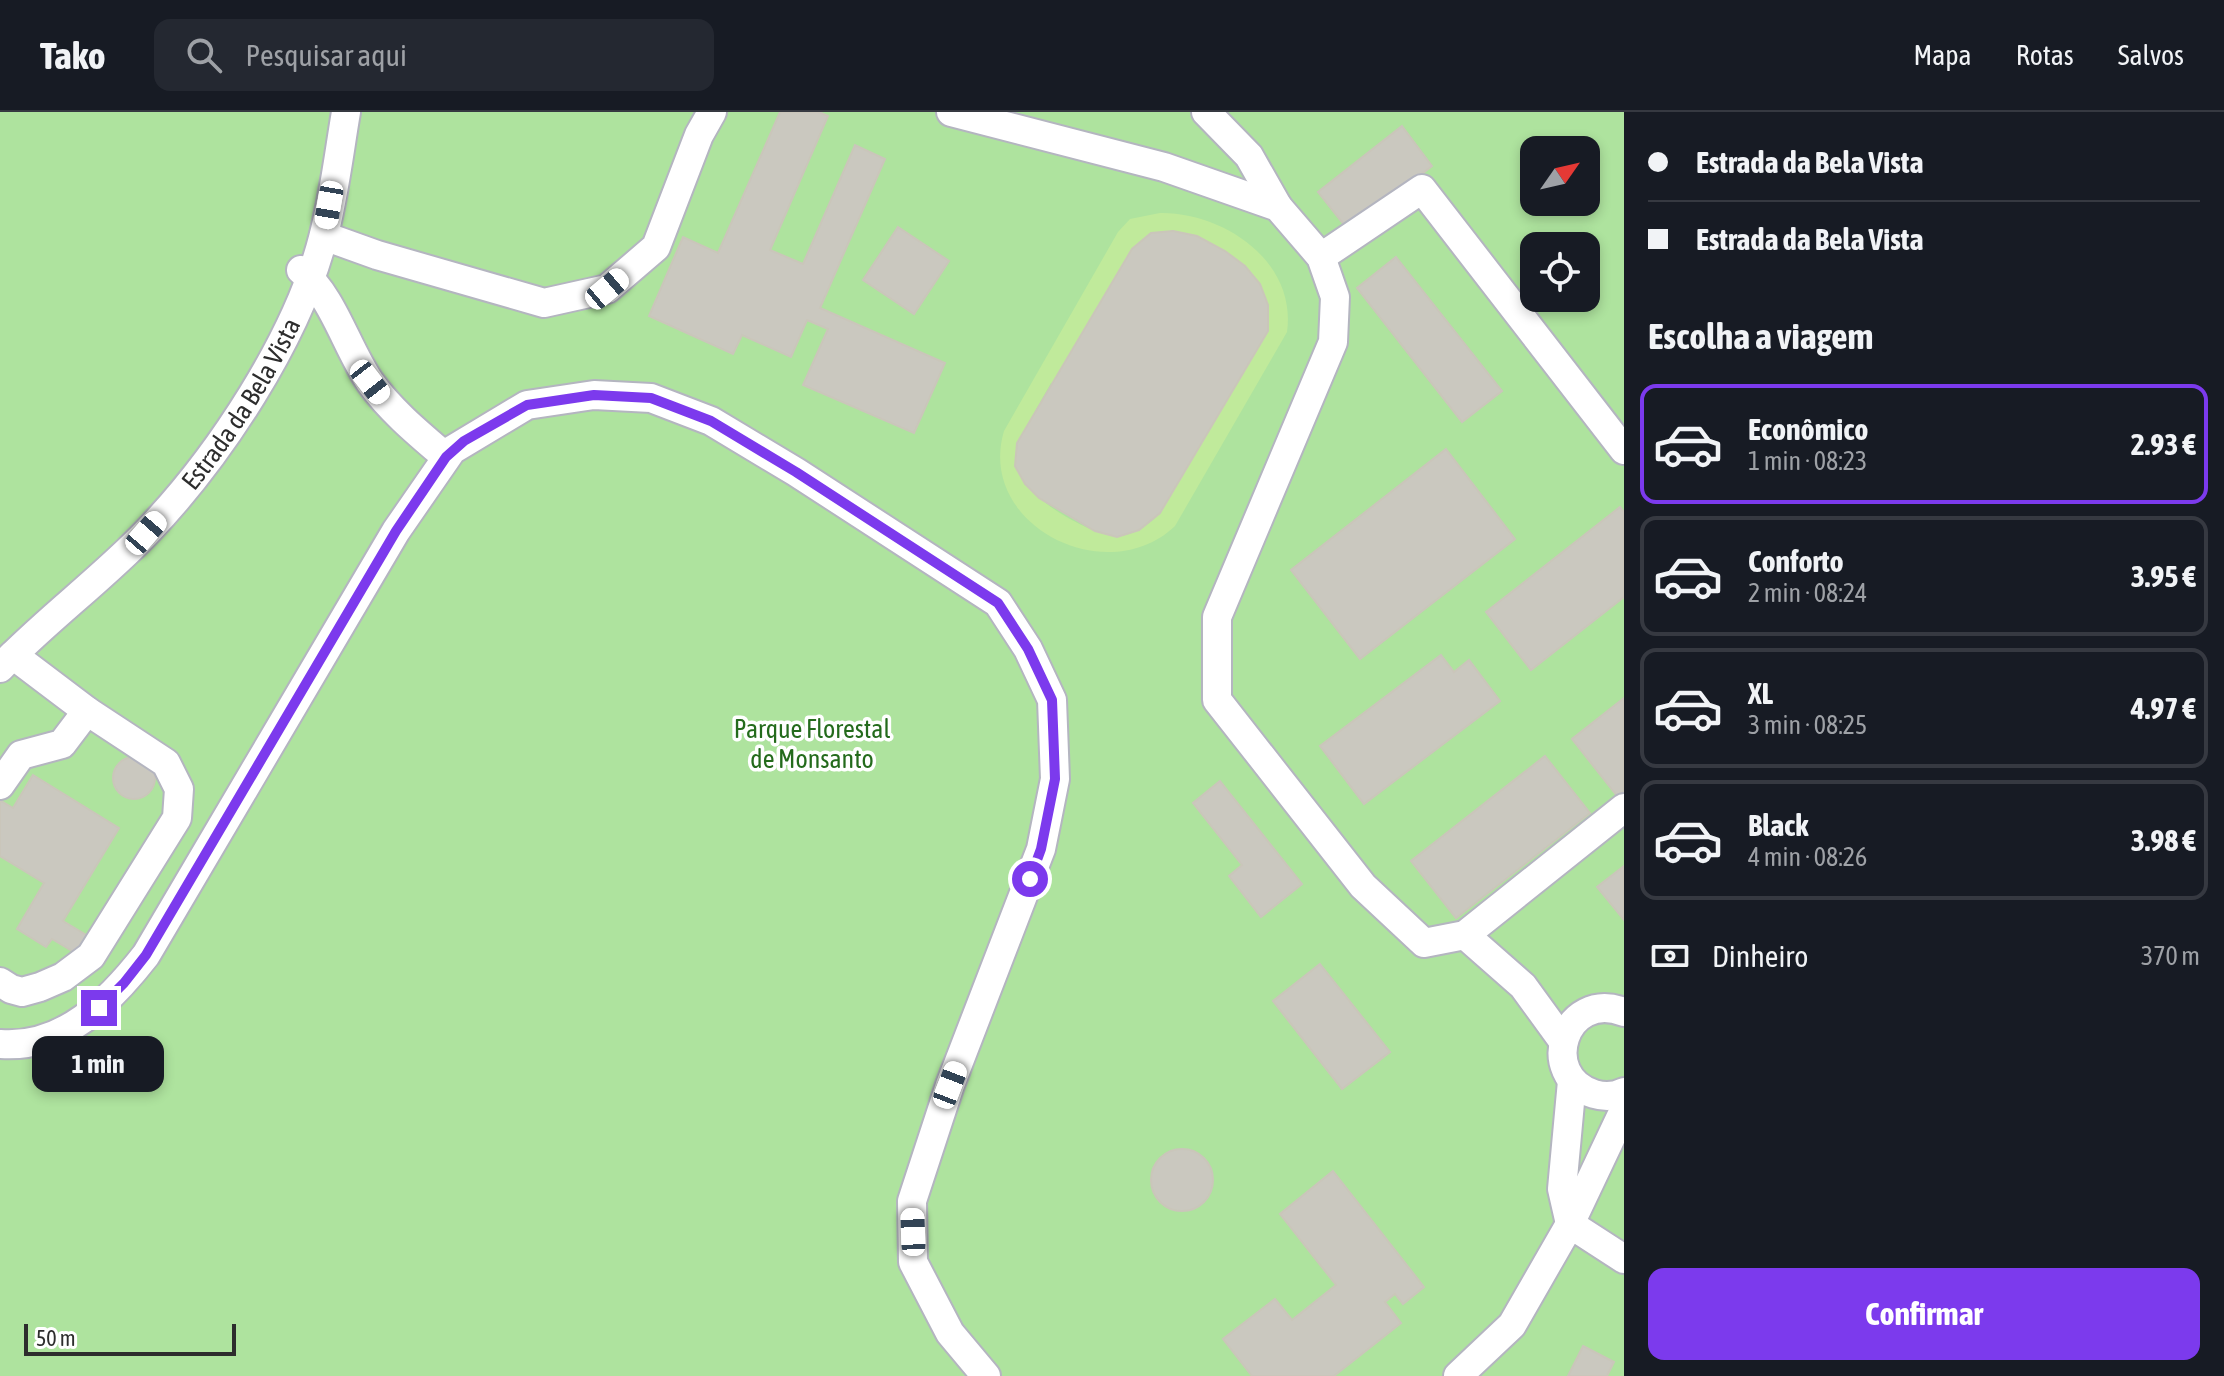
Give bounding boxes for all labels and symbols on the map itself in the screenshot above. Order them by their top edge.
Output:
north arrow [1520,136,1600,216]
car [313,179,345,231]
car [581,264,633,314]
street label: Estrada da Bela Vista [176,314,306,496]
car [346,356,394,408]
car [121,507,171,559]
park label: Parque Florestal de Monsanto [734,714,890,774]
route start [1012,861,1048,897]
route end [81,990,117,1026]
callout: 1 min [33,1036,165,1092]
car [930,1058,970,1112]
car [900,1208,926,1256]
scale bar [24,1320,236,1356]

